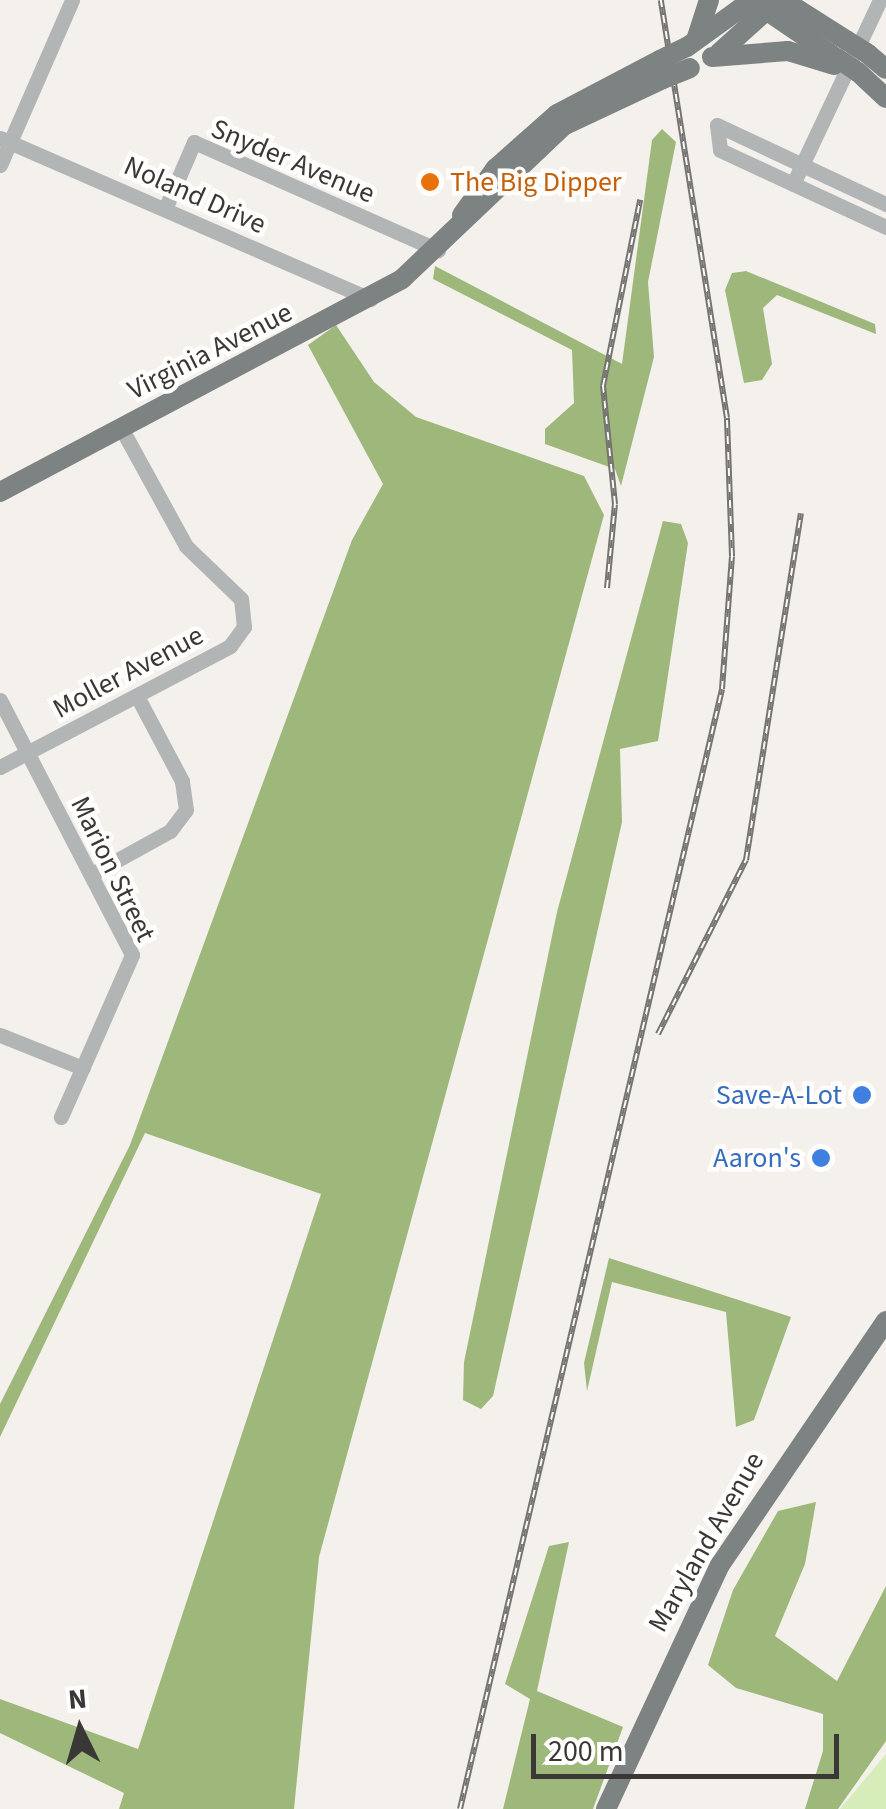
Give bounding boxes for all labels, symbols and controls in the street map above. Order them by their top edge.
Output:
street label: Snyder Avenue [206,111,380,211]
street label: Noland Drive [119,149,271,241]
place label: The Big Dipper [450,165,622,199]
marker: The Big Dipper [419,171,441,193]
street label: Virginia Avenue [122,295,298,407]
street label: Moller Avenue [47,618,209,726]
street label: Marion Street [63,791,163,947]
place label: Save-A-Lot [716,1078,842,1112]
marker: Save-A-Lot [851,1084,873,1106]
place label: Aaron's [713,1141,801,1175]
marker: Aaron's [810,1147,832,1169]
street label: Maryland Avenue [641,1446,771,1638]
text: N [66,1678,88,1720]
north arrow [30,1679,130,1779]
scale bar [536,1714,844,1776]
text: 200 m [548,1730,624,1773]

